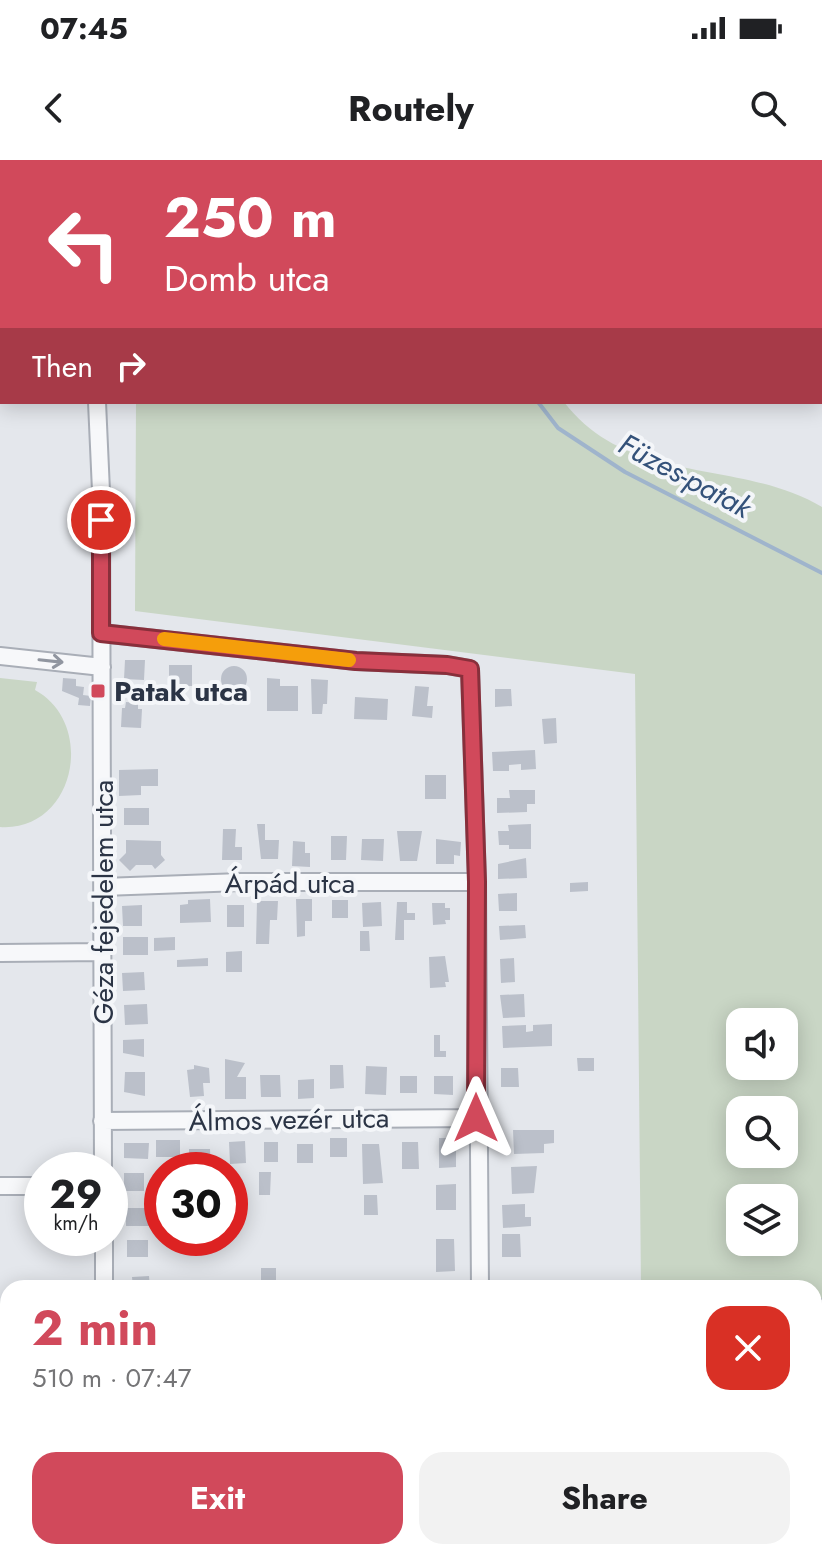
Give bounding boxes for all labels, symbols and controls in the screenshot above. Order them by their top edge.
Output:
text: 07:45 [40,7,128,50]
text: Routely [348,82,474,134]
icon: back [32,86,76,130]
icon: search [746,86,790,130]
text: 250 m [164,177,337,258]
icon: left [32,192,136,296]
text: Domb utca [164,252,330,304]
icon: right [109,344,153,388]
text: Then [32,345,93,388]
water label: Füzes-patak [611,422,760,529]
pin [67,486,135,554]
icon: arrive [79,498,123,542]
one-way arrow [37,654,64,669]
place label: Patak utca [114,671,248,712]
marker: Patak utca [89,682,107,700]
street label: Géza fejedelem utca [83,780,124,1024]
street label: Árpád utca [225,863,355,904]
map controls [726,1008,798,1256]
button: sound [726,1008,798,1080]
position arrow [434,1076,518,1160]
button: search [726,1096,798,1168]
street label: Álmos vezér utca [188,1097,390,1142]
speed limit sign: 30 [144,1152,248,1256]
text: 29 [50,1165,103,1223]
button: layers [726,1184,798,1256]
text: km/h [53,1209,99,1238]
text: 2 min [32,1294,158,1363]
button: close [706,1306,790,1390]
text: 510 m · 07:47 [32,1359,191,1397]
button: Exit [32,1452,403,1544]
button: Share [419,1452,790,1544]

